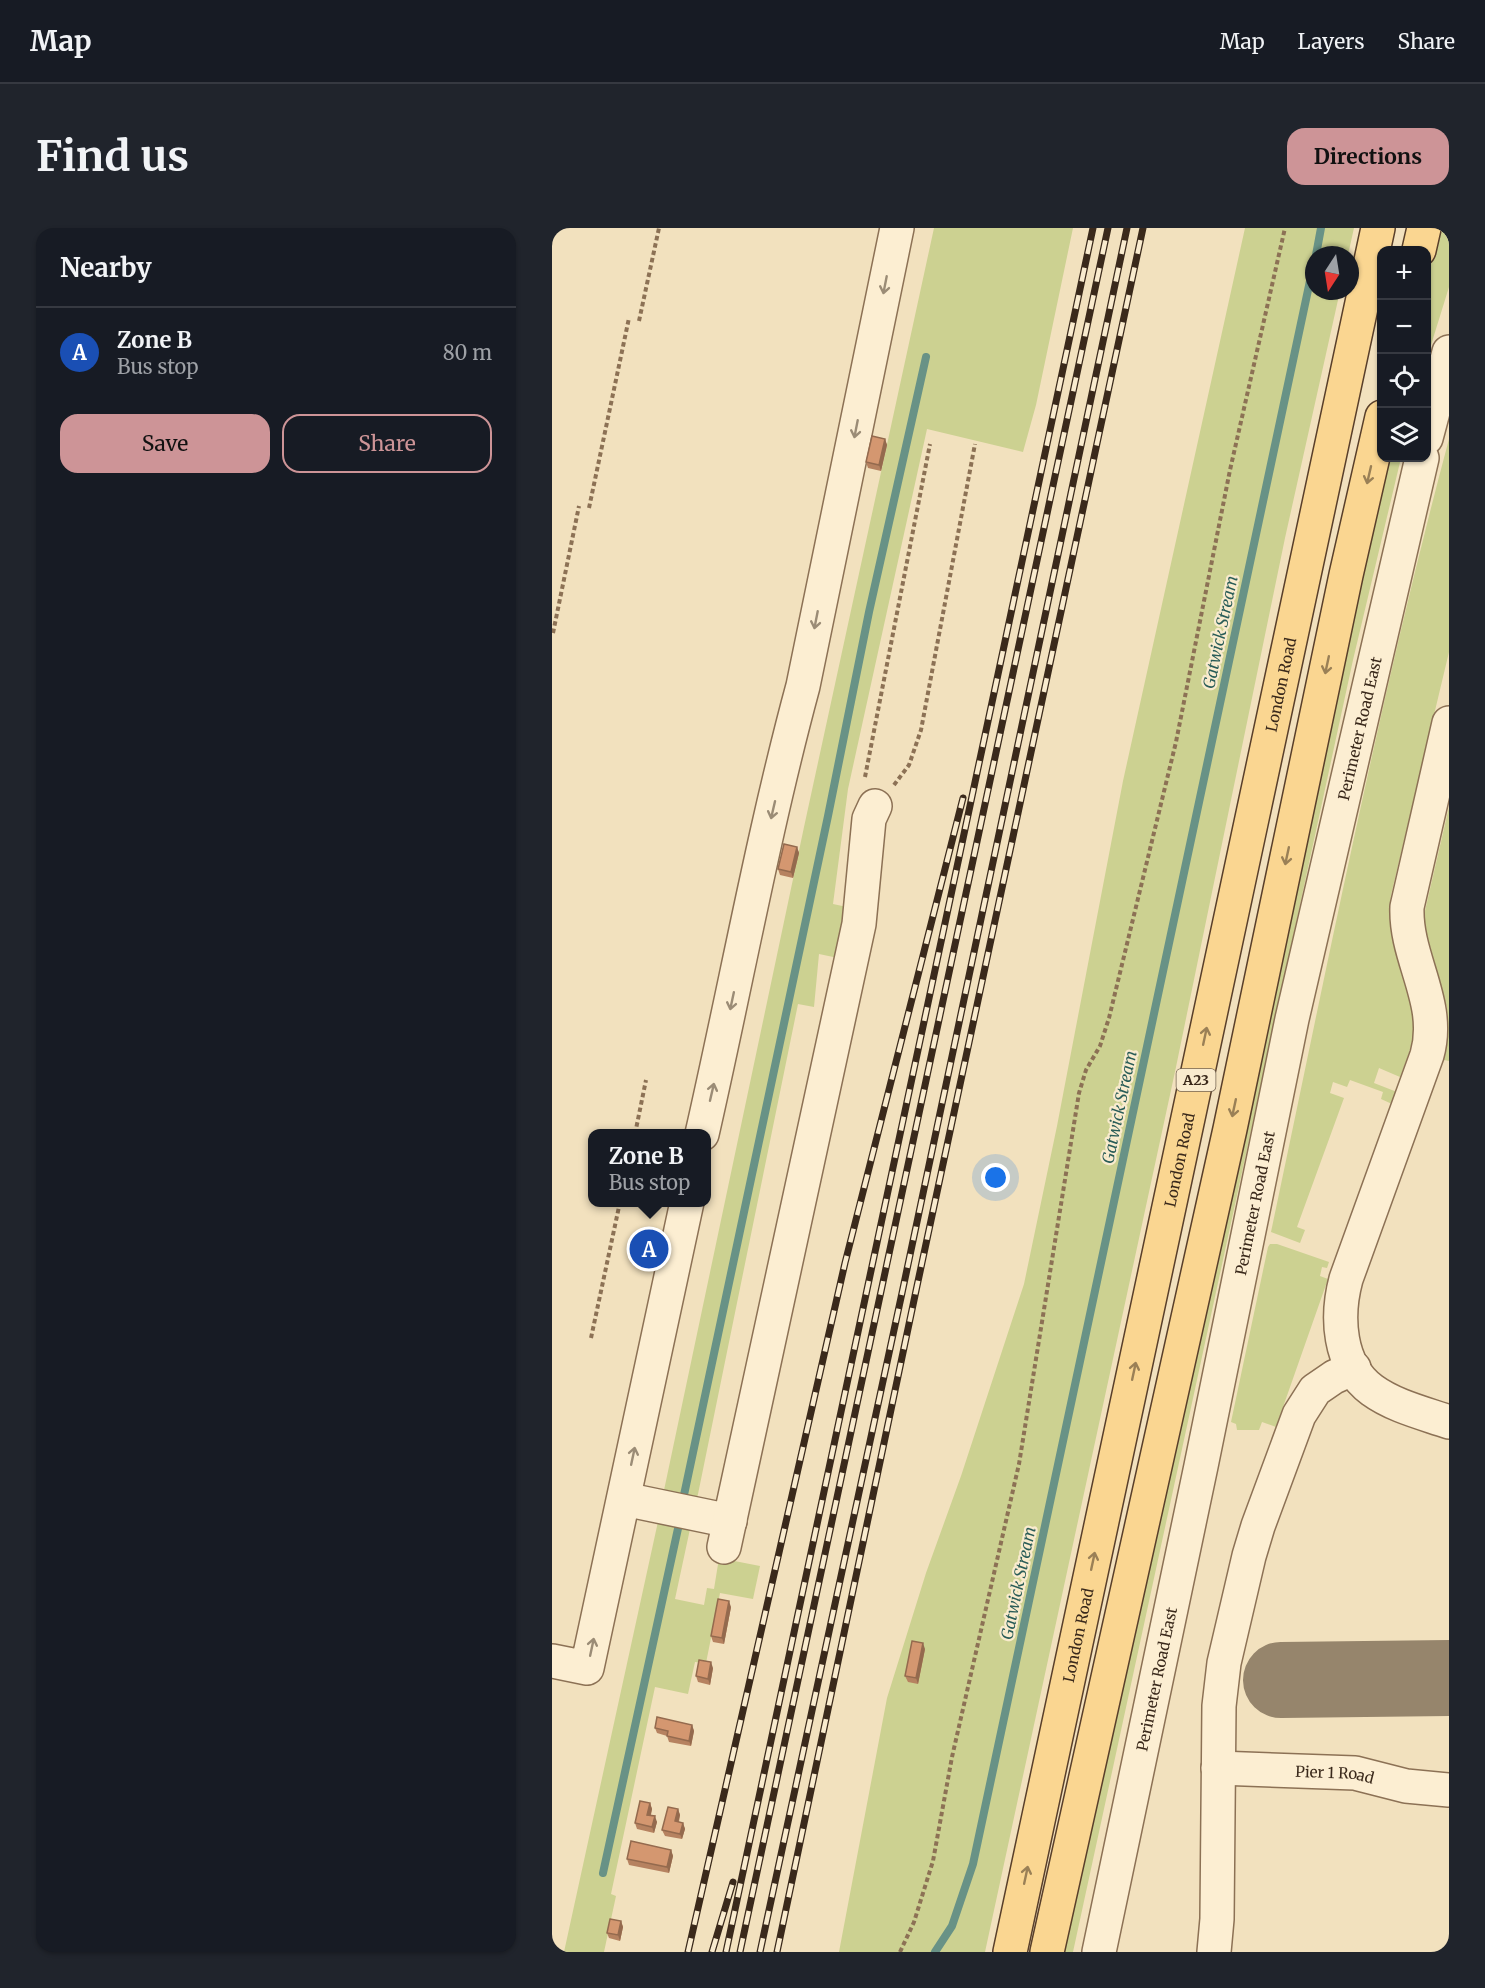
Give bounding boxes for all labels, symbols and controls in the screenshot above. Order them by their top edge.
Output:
text: Map [30,23,92,59]
text: Map [1220,28,1265,55]
text: Layers [1298,28,1365,55]
text: Share [1398,28,1455,55]
button: Directions [1287,128,1449,185]
text: Find us [36,130,189,182]
north arrow [1305,246,1359,300]
map controls [1377,246,1431,462]
button: + [1377,246,1431,300]
text: Nearby [60,251,152,284]
one-way arrow [879,275,890,295]
button: − [1377,300,1431,354]
text: Zone B [117,326,192,354]
text: A [72,340,87,365]
text: 80 m [443,340,492,365]
text: Bus stop [117,354,199,379]
button: locate [1377,354,1431,408]
button: layers [1377,408,1431,462]
button: Save [60,414,270,473]
button: Share [282,414,492,473]
one-way arrow [850,419,861,439]
one-way arrow [1362,465,1374,484]
water label: Gatwick Stream [1198,574,1242,690]
one-way arrow [810,610,821,630]
street label: London Road [1261,636,1300,734]
one-way arrow [1321,655,1332,674]
street label: Perimeter Road East [1334,655,1385,802]
one-way arrow [767,801,779,820]
one-way arrow [1281,846,1292,865]
one-way arrow [726,991,737,1010]
one-way arrow [1200,1027,1212,1046]
water label: Gatwick Stream [1097,1049,1141,1165]
road number: A23 [1176,1069,1216,1091]
one-way arrow [706,1083,718,1102]
one-way arrow [1228,1098,1239,1118]
street label: London Road [1160,1111,1198,1209]
popup [588,1129,711,1207]
street label: Perimeter Road East [1231,1129,1279,1277]
text: Zone B [609,1142,684,1170]
your location [981,1163,1010,1192]
text: Bus stop [609,1170,690,1195]
pin: A [630,1226,668,1272]
one-way arrow [1129,1361,1140,1381]
one-way arrow [627,1447,639,1466]
water label: Gatwick Stream [996,1525,1040,1641]
one-way arrow [1088,1552,1100,1571]
street label: London Road [1058,1586,1097,1684]
street label: Perimeter Road East [1132,1605,1181,1753]
one-way arrow [587,1637,598,1657]
street label: Pier 1 Road [1295,1761,1376,1787]
one-way arrow [1021,1866,1033,1885]

